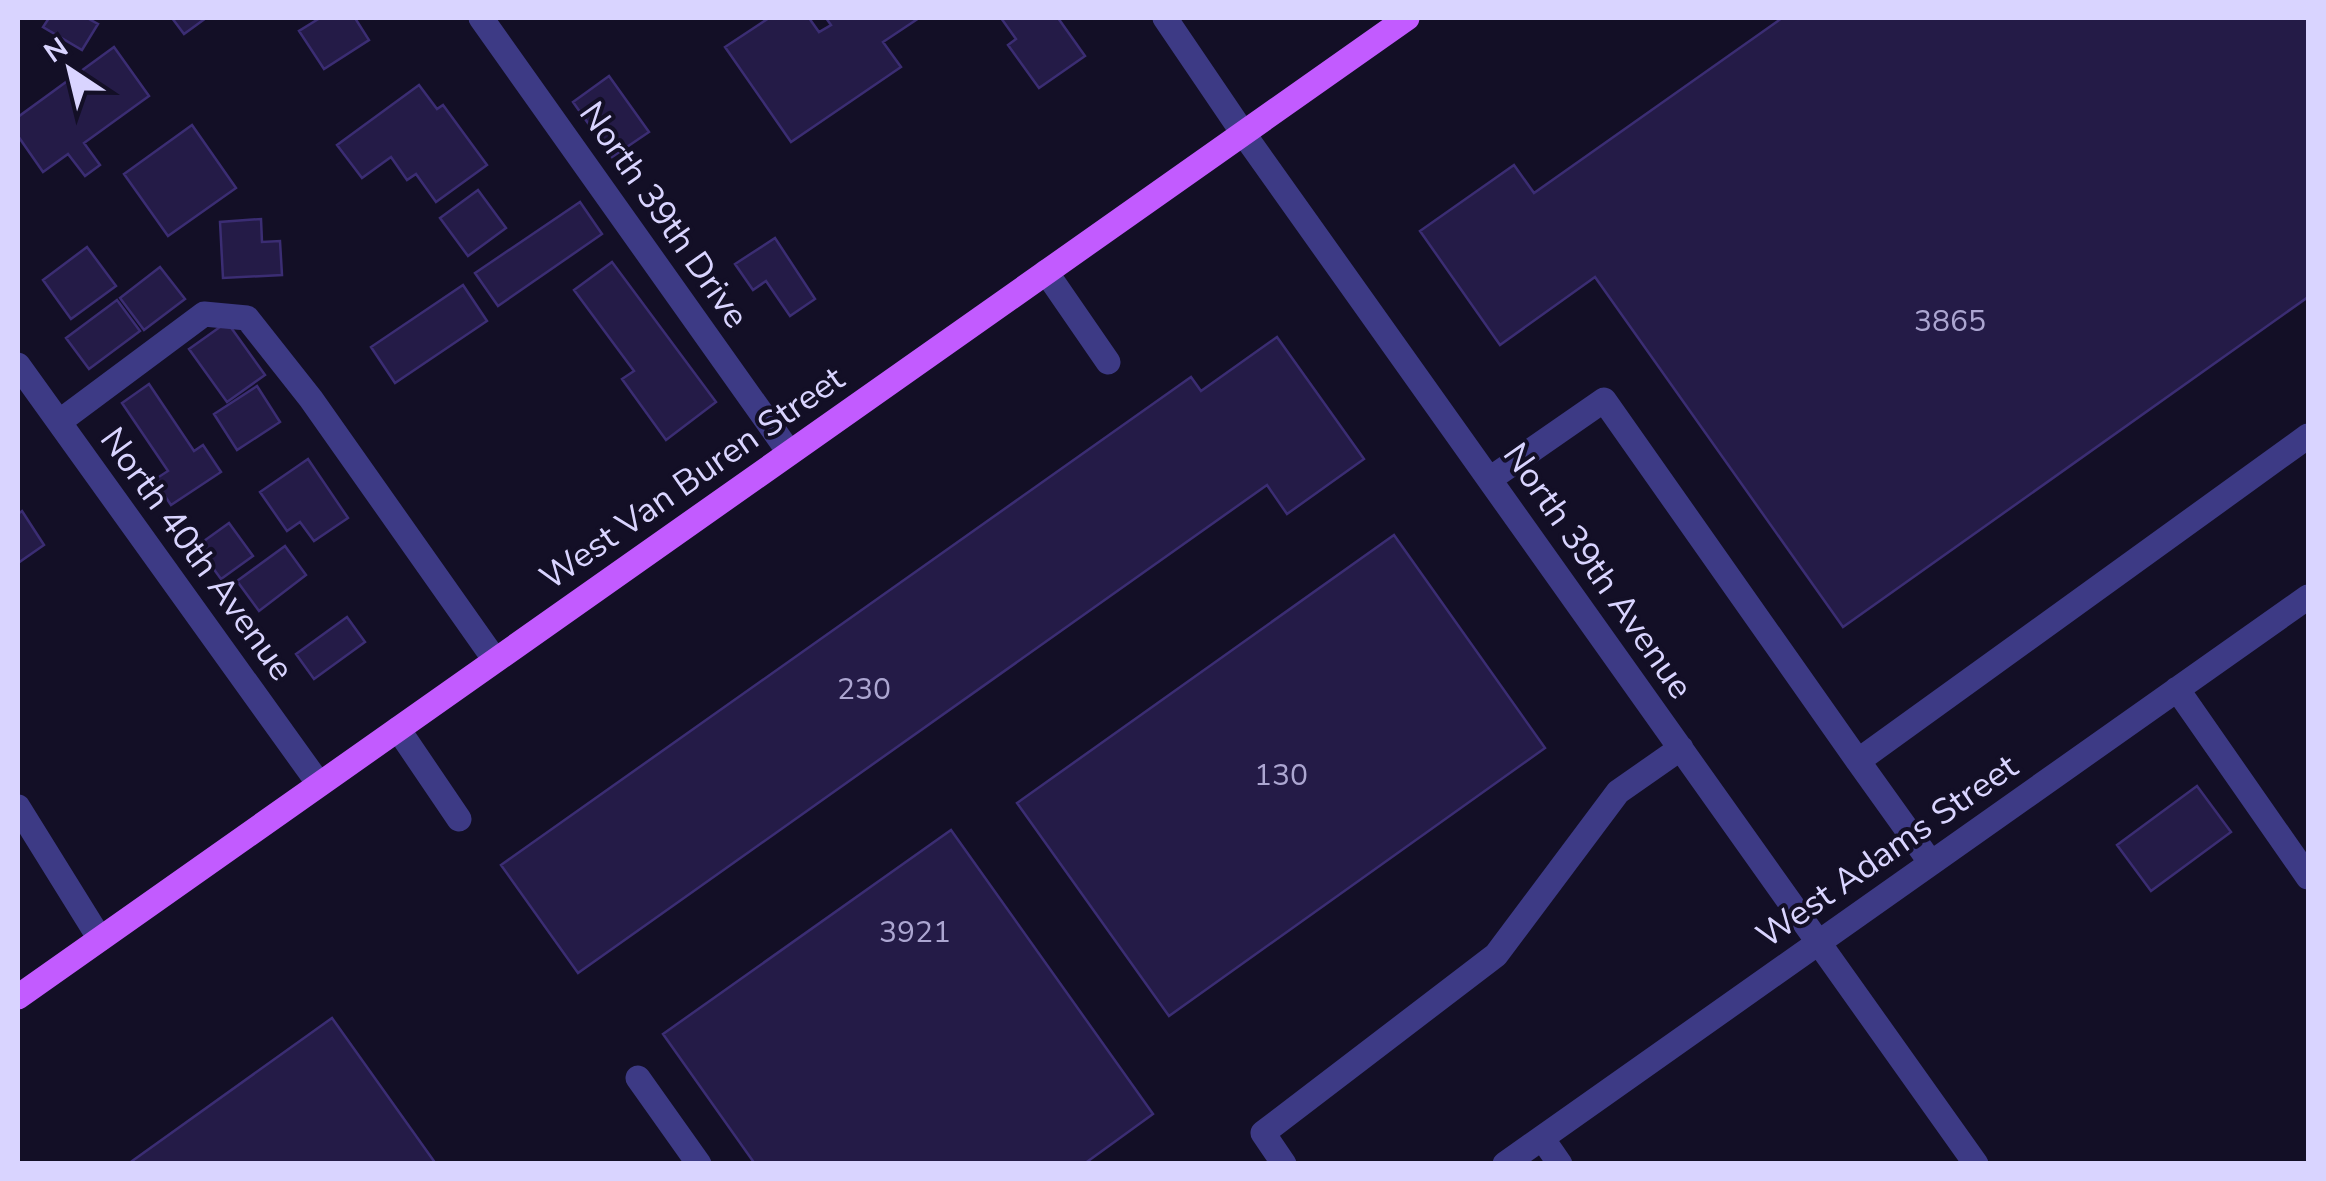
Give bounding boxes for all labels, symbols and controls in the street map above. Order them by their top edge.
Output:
north arrow [20,20,120,120]
text: N [37,29,76,72]
street label: North 39th Drive [568,93,760,337]
house number: 3865 [1914,301,1986,342]
street label: West Van Buren Street [531,355,854,601]
street label: North 40th Avenue [89,418,305,690]
street label: North 39th Avenue [1492,434,1704,708]
house number: 230 [837,669,891,710]
street label: West Adams Street [1747,743,2027,959]
house number: 130 [1254,755,1308,796]
house number: 3921 [879,912,951,953]

